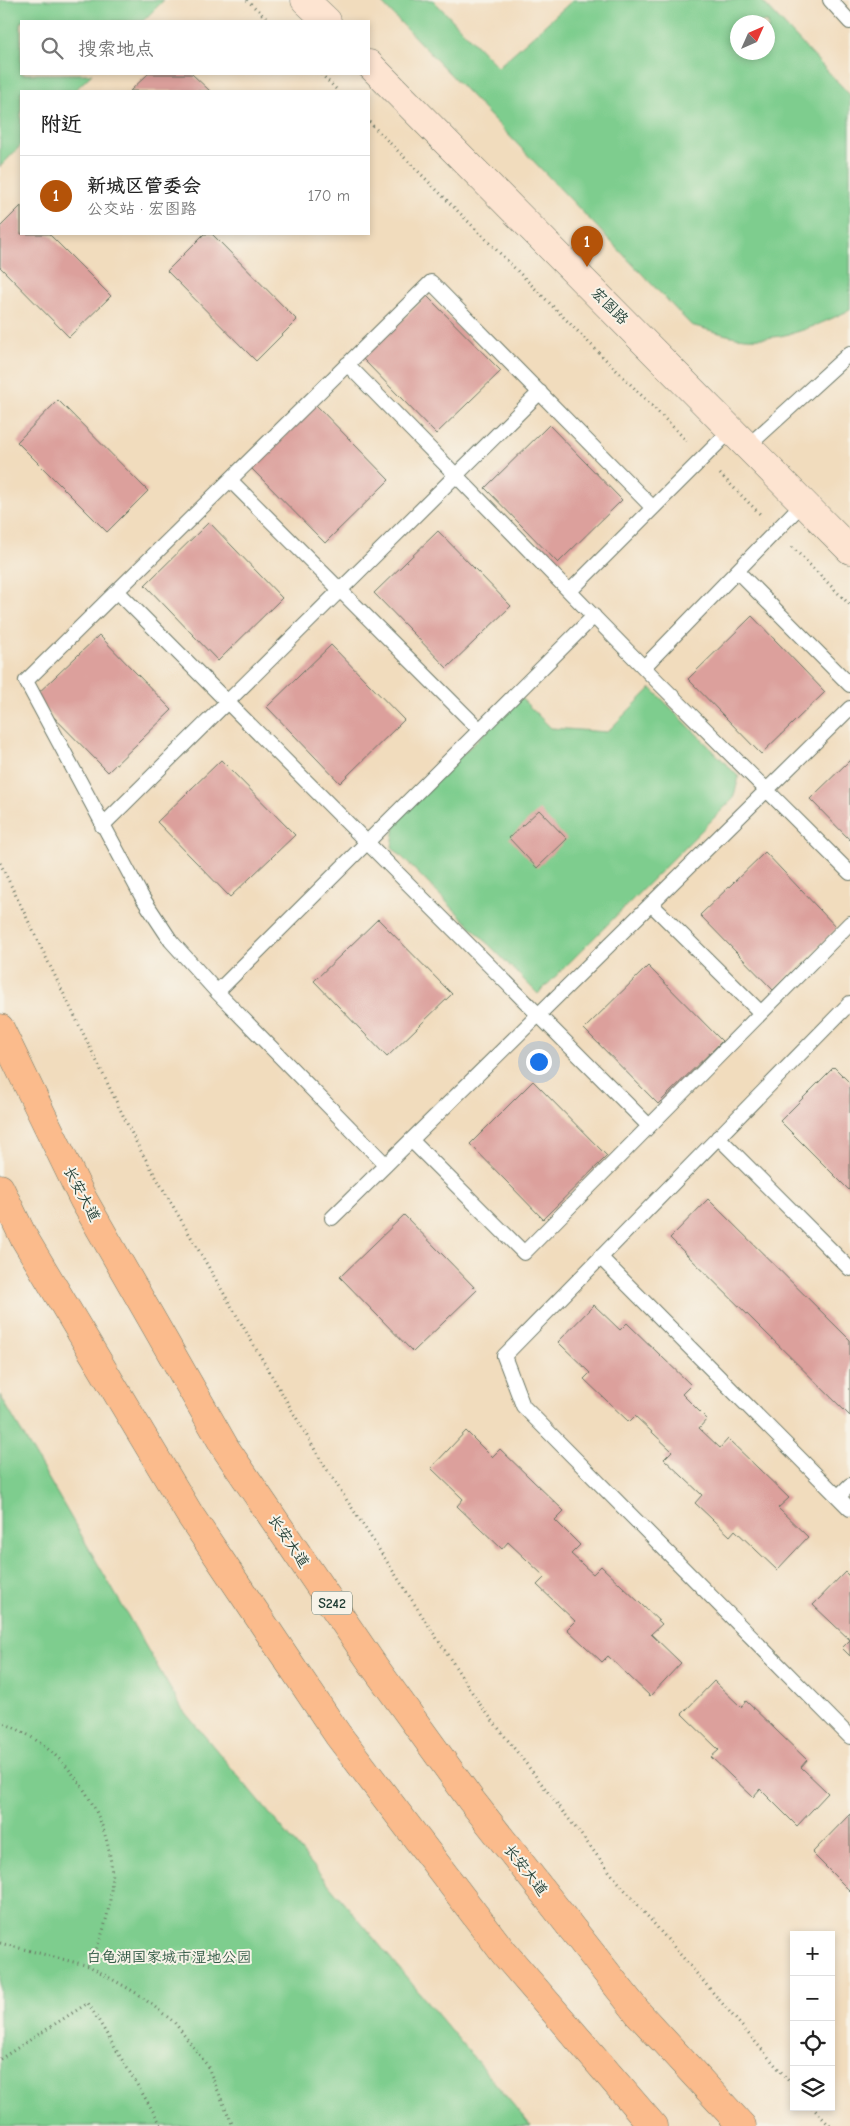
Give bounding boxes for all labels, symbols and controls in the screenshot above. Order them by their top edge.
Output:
north arrow [730,15,775,60]
search box [20,20,370,75]
icon: search [38,34,66,62]
text: 搜索地点 [78,38,154,60]
text: 附近 [40,112,82,136]
text: 新城区管委会 [87,175,201,197]
text: 1 [53,187,59,205]
text: 170 m [308,187,350,205]
text: 公交站 · 宏图路 [87,200,197,218]
pin: 1 [571,226,603,267]
street label: 宏图路 [588,284,632,328]
your location [526,1049,552,1075]
street label: 长安大道 [60,1163,104,1225]
street label: 长安大道 [265,1511,313,1571]
road number: S242 [312,1592,352,1615]
street label: 长安大道 [500,1841,552,1899]
map controls [790,1931,835,2111]
button: + [790,1931,835,1976]
park label: 白龟湖国家城市湿地公园 [86,1948,252,1966]
button: − [790,1976,835,2021]
button: locate [790,2021,835,2066]
button: layers [790,2066,835,2111]

